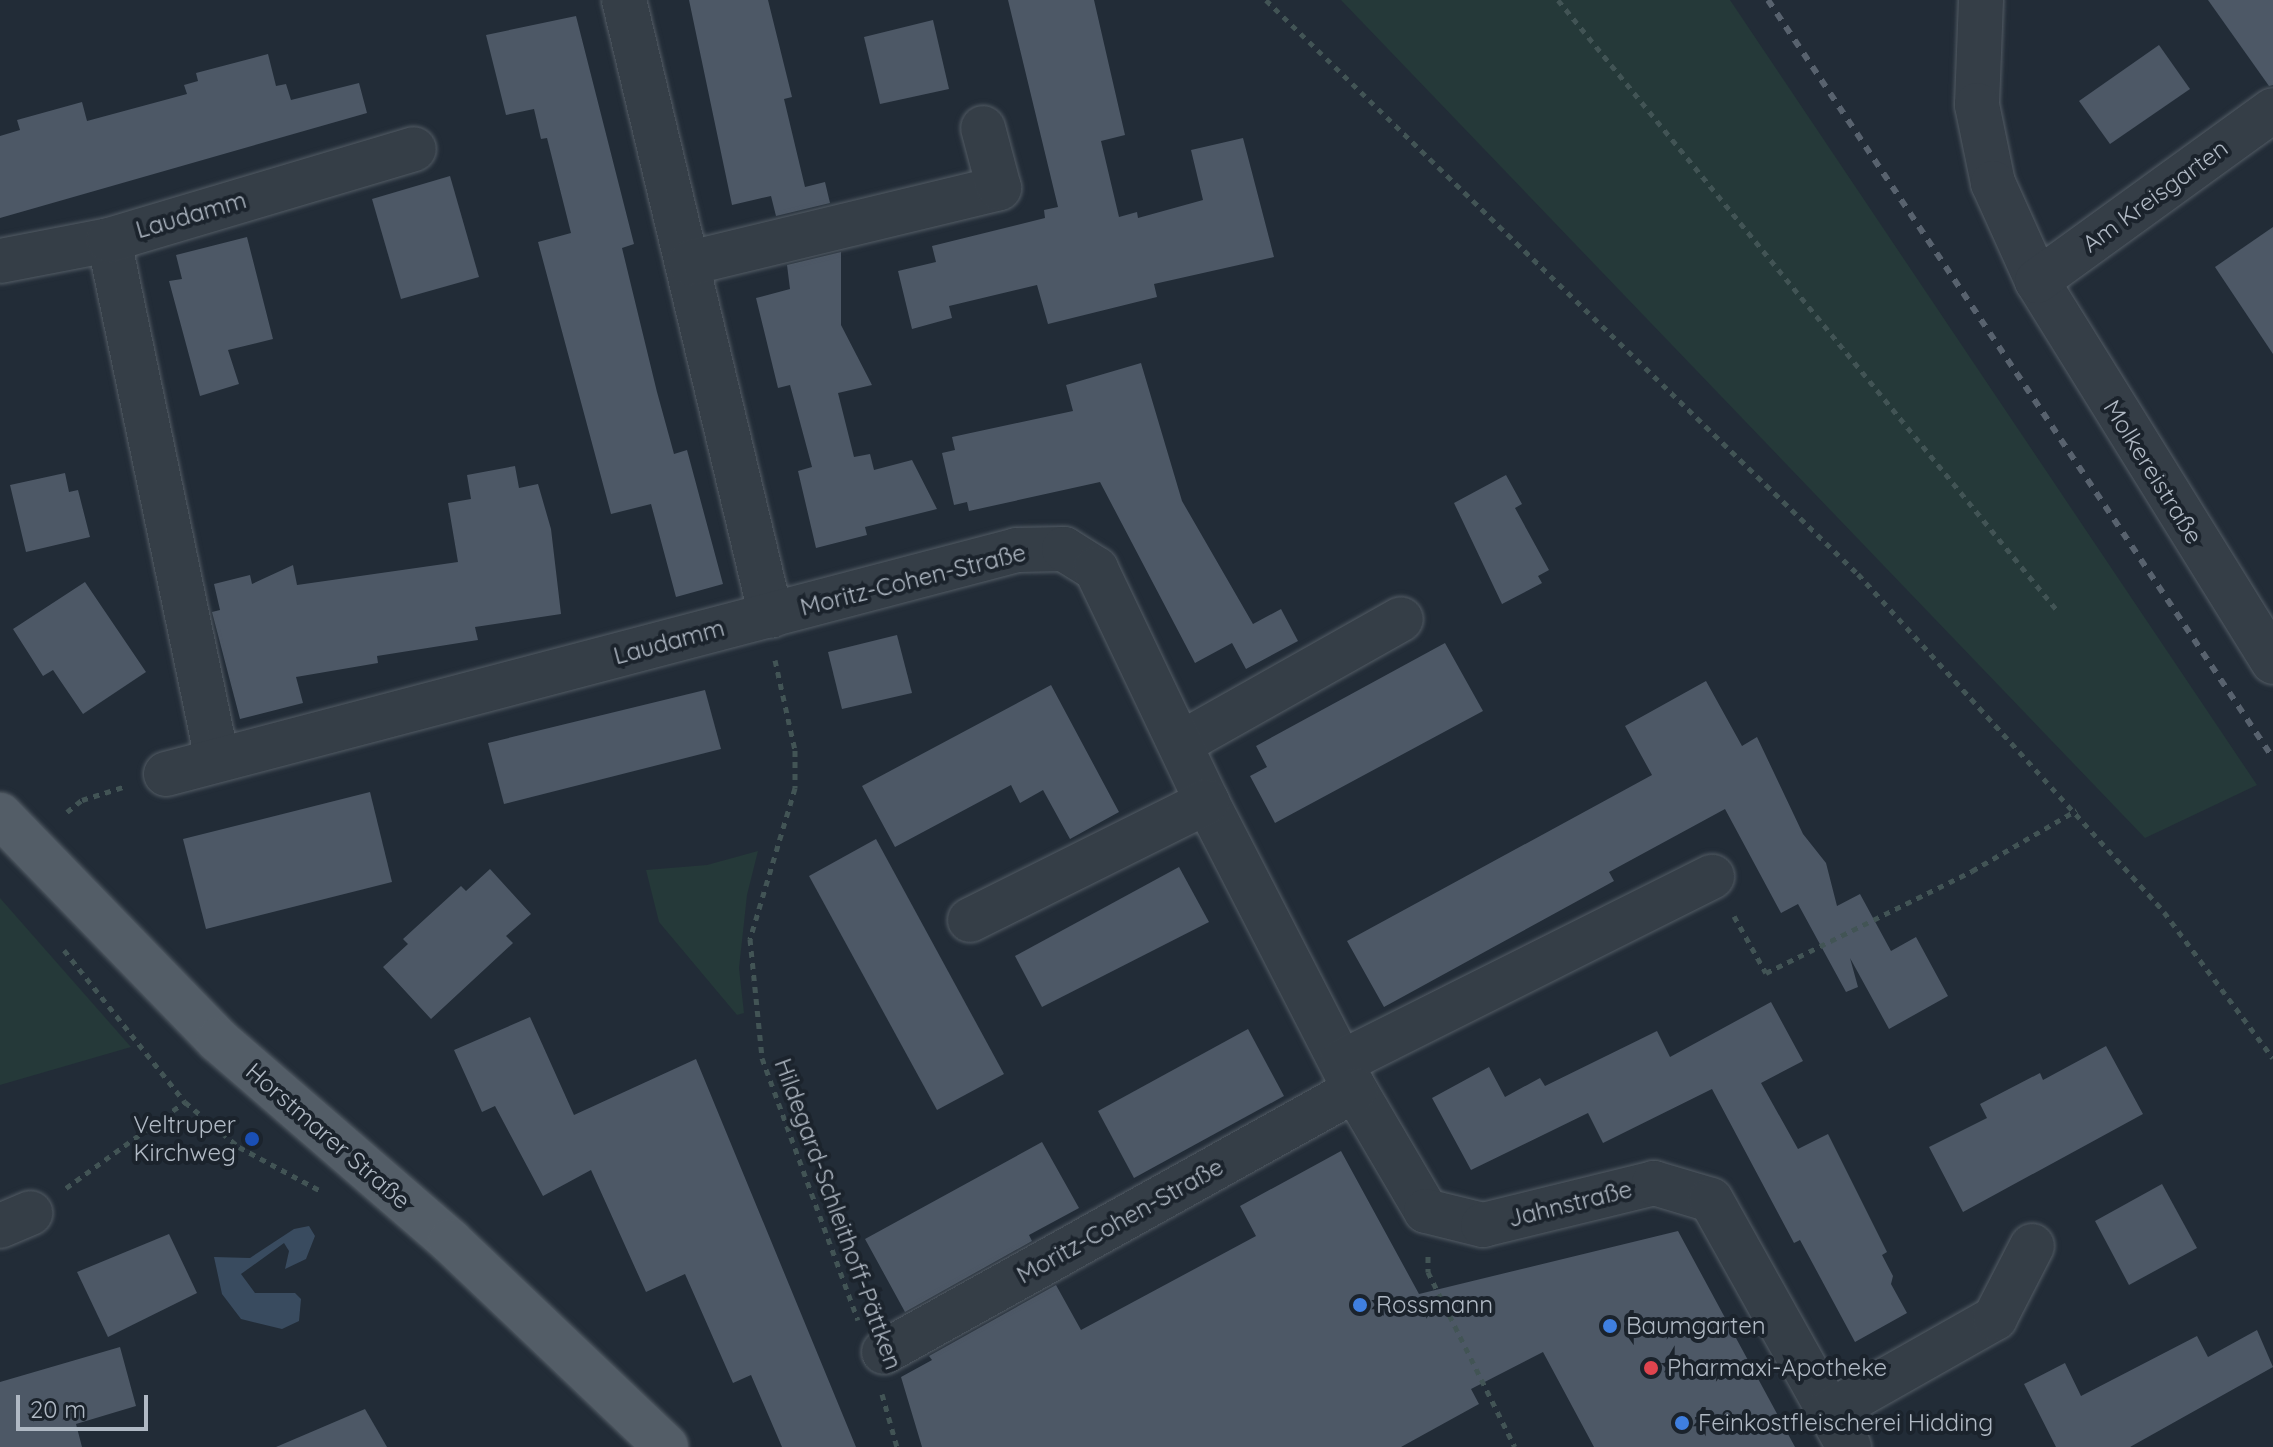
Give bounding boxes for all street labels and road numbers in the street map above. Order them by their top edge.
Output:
street label: Am Kreisgarten [2077,134,2233,258]
street label: Laudamm [132,186,250,244]
street label: Molkereistraße [2097,395,2209,549]
street label: Moritz-Cohen-Straße [797,538,1029,622]
street label: Laudamm [610,613,728,671]
street label: Hildegard-Schleithoff-Pättken [768,1055,908,1373]
street label: Horstmarer Straße [240,1057,416,1215]
street label: Moritz-Cohen-Straße [1012,1152,1228,1290]
street label: Jahnstraße [1505,1175,1635,1233]

